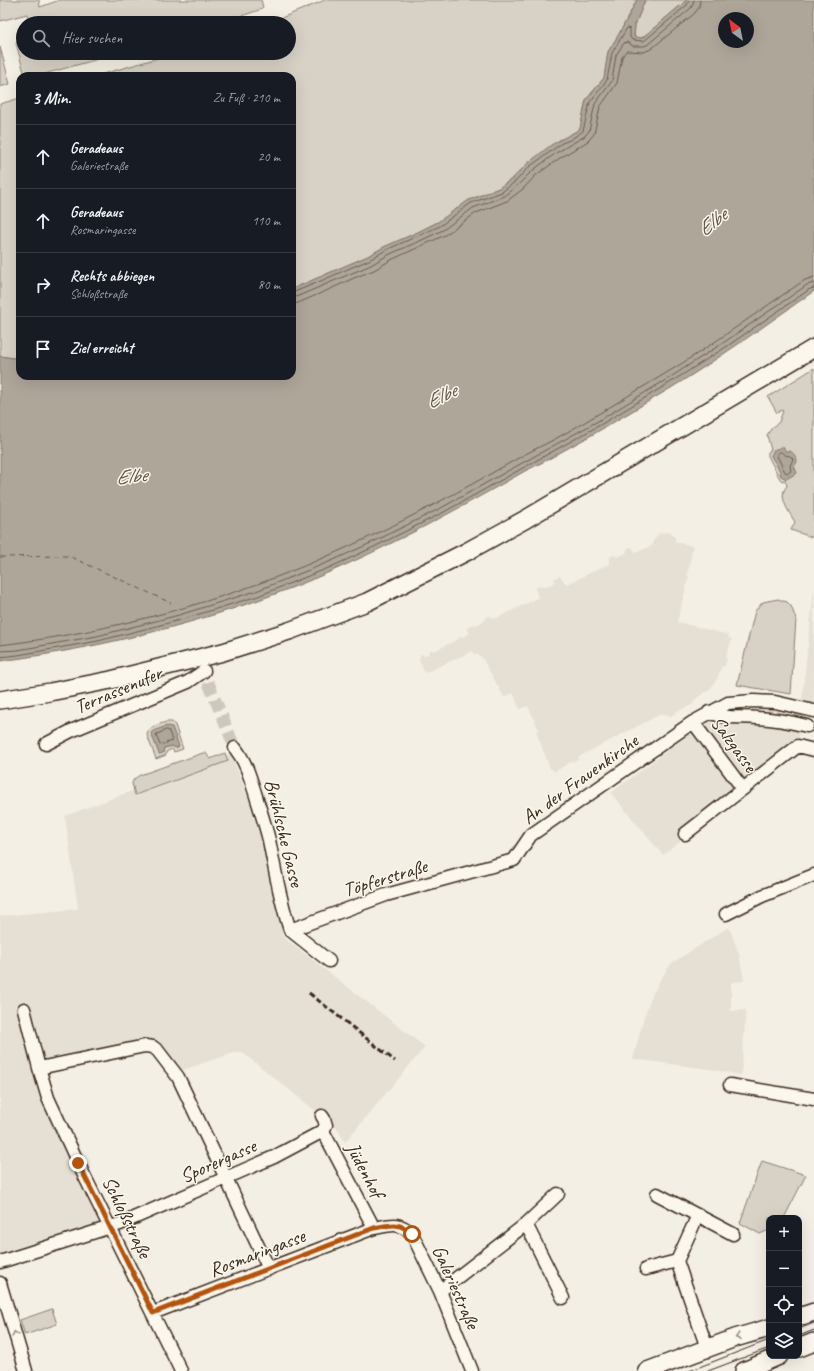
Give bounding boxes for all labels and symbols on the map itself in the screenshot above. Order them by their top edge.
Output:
north arrow [718,12,754,48]
water label: Elbe [692,200,735,242]
water label: Elbe [422,376,463,414]
water label: Elbe [114,461,151,491]
street label: Terrassenufer [71,660,167,720]
street label: Salzgasse [705,711,764,778]
street label: An der Frauenkirche [517,727,644,830]
street label: Brühlsche Gasse [259,777,310,891]
street label: Töpferstraße [340,853,431,903]
street label: Sporergasse [176,1133,261,1189]
street label: Jüdenhof [340,1137,392,1206]
route end [69,1154,87,1172]
street label: Schloßstraße [97,1172,158,1263]
street label: Rosmaringasse [206,1223,310,1283]
route start [403,1225,421,1243]
street label: Galeriestraße [426,1241,486,1334]
one-way arrow [11,1330,20,1337]
one-way arrow [734,1332,741,1341]

